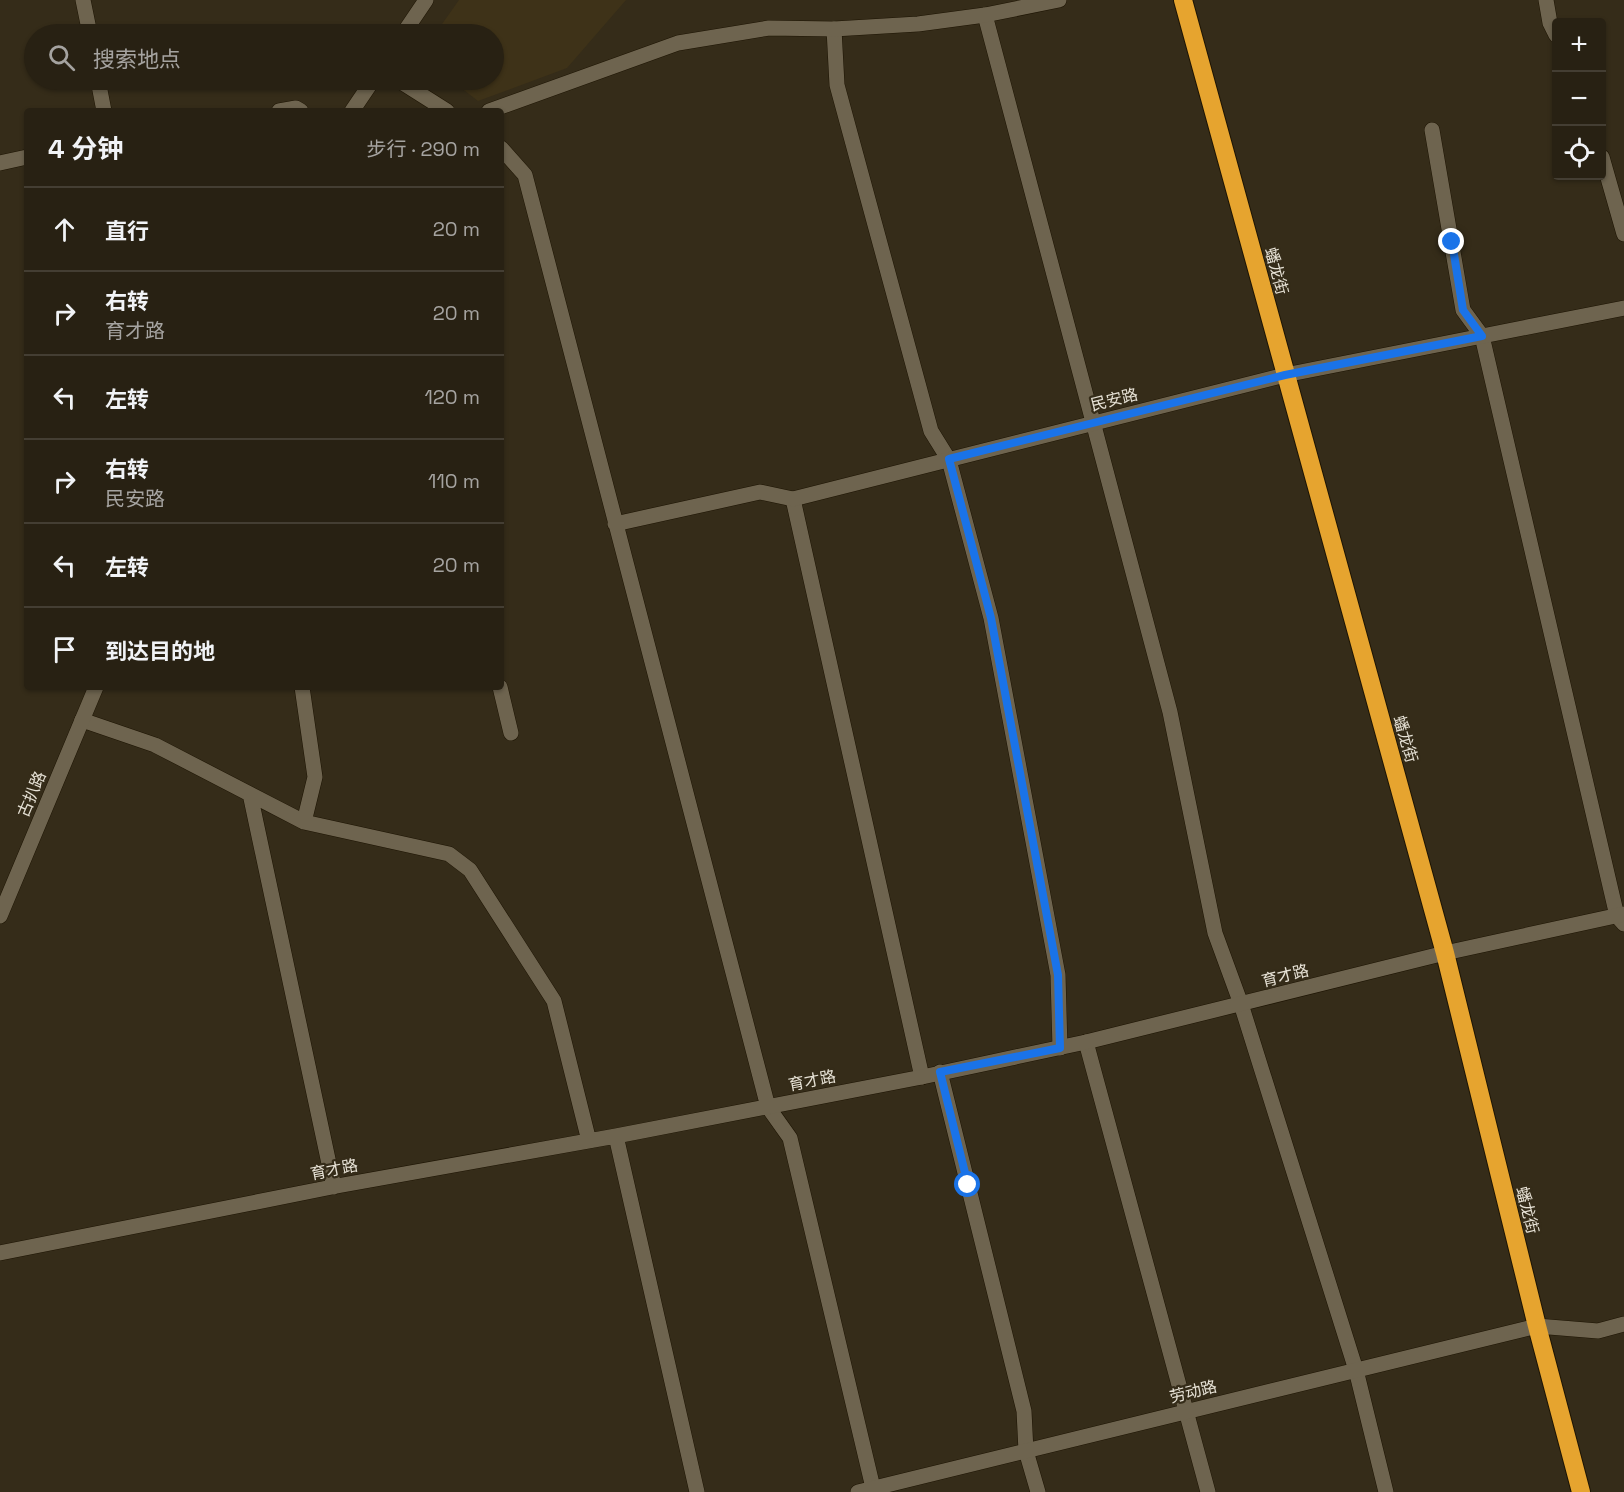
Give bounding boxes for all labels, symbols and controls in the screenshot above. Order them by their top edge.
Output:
map controls [1552,18,1606,180]
button: + [1552,18,1606,72]
search box [24,24,504,90]
icon: search [45,41,78,74]
text: 搜索地点 [93,45,181,73]
button: − [1552,72,1606,126]
button: locate [1552,126,1606,180]
text: 4 分钟 [48,132,123,166]
text: 步行 · 290 m [367,136,480,162]
icon: ahead [48,213,81,246]
text: 20 m [433,216,480,242]
text: 直行 [105,217,149,245]
route end [1438,228,1464,254]
street label: 蟠龙街 [1260,245,1293,297]
text: 右转 [105,287,149,315]
icon: right [48,297,81,330]
text: 20 m [433,300,480,326]
text: 育才路 [105,318,165,344]
icon: left [48,381,81,414]
street label: 民安路 [1088,383,1140,415]
text: 120 m [424,384,480,410]
text: 左转 [105,385,149,413]
text: 右转 [105,455,149,483]
icon: right [48,465,81,498]
text: 110 m [428,468,480,494]
text: 民安路 [105,486,165,512]
icon: left [48,549,81,582]
text: 20 m [433,552,480,578]
text: 左转 [105,553,149,581]
icon: arrive [48,633,81,666]
text: 到达目的地 [105,637,215,665]
street label: 蟠龙街 [1389,713,1422,765]
street label: 古扒路 [12,768,51,820]
street label: 育才路 [1259,959,1311,991]
street label: 育才路 [787,1066,838,1095]
street label: 育才路 [309,1155,360,1184]
route start [954,1171,980,1197]
street label: 蟠龙街 [1512,1184,1544,1236]
street label: 劳动路 [1167,1375,1219,1407]

